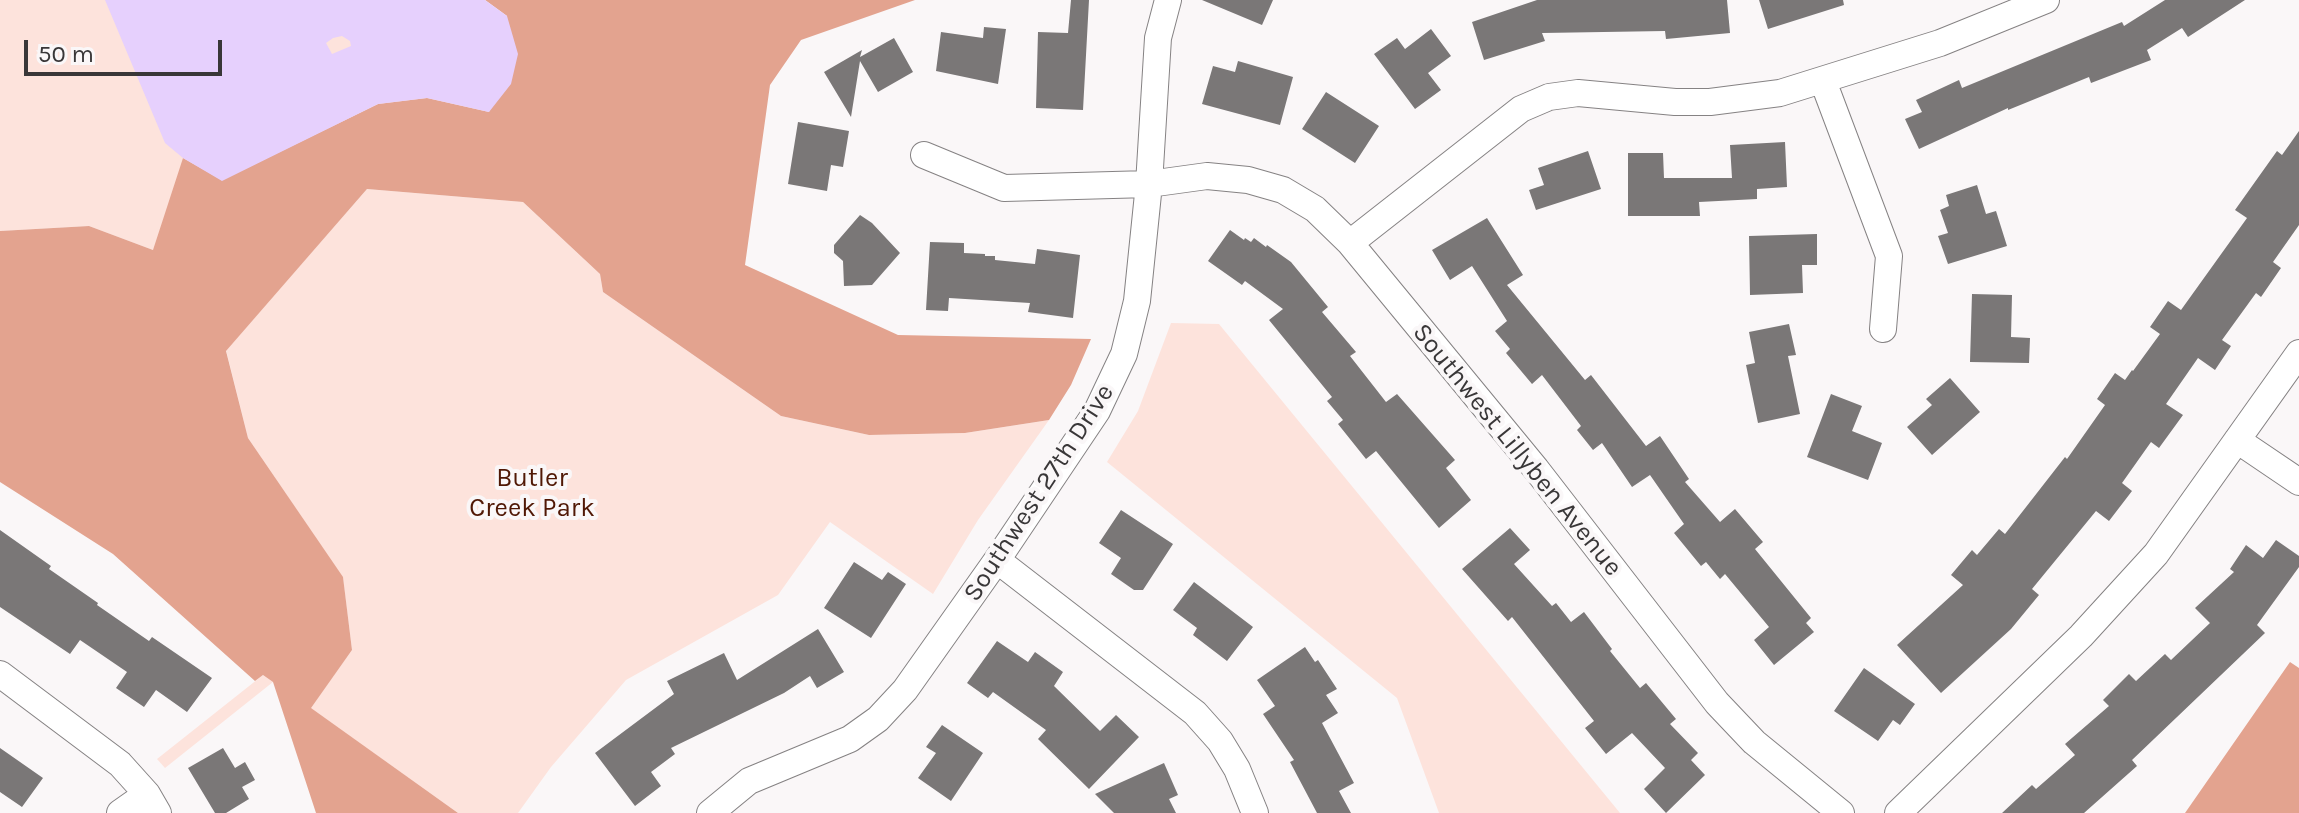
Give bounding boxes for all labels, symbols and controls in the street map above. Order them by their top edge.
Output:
scale bar [28,24,226,74]
text: 50 m [38,40,94,68]
street label: Southwest Lillyben Avenue [1406,318,1628,582]
street label: Southwest 27th Drive [957,379,1121,607]
park label: Butler Creek Park [469,463,595,524]

